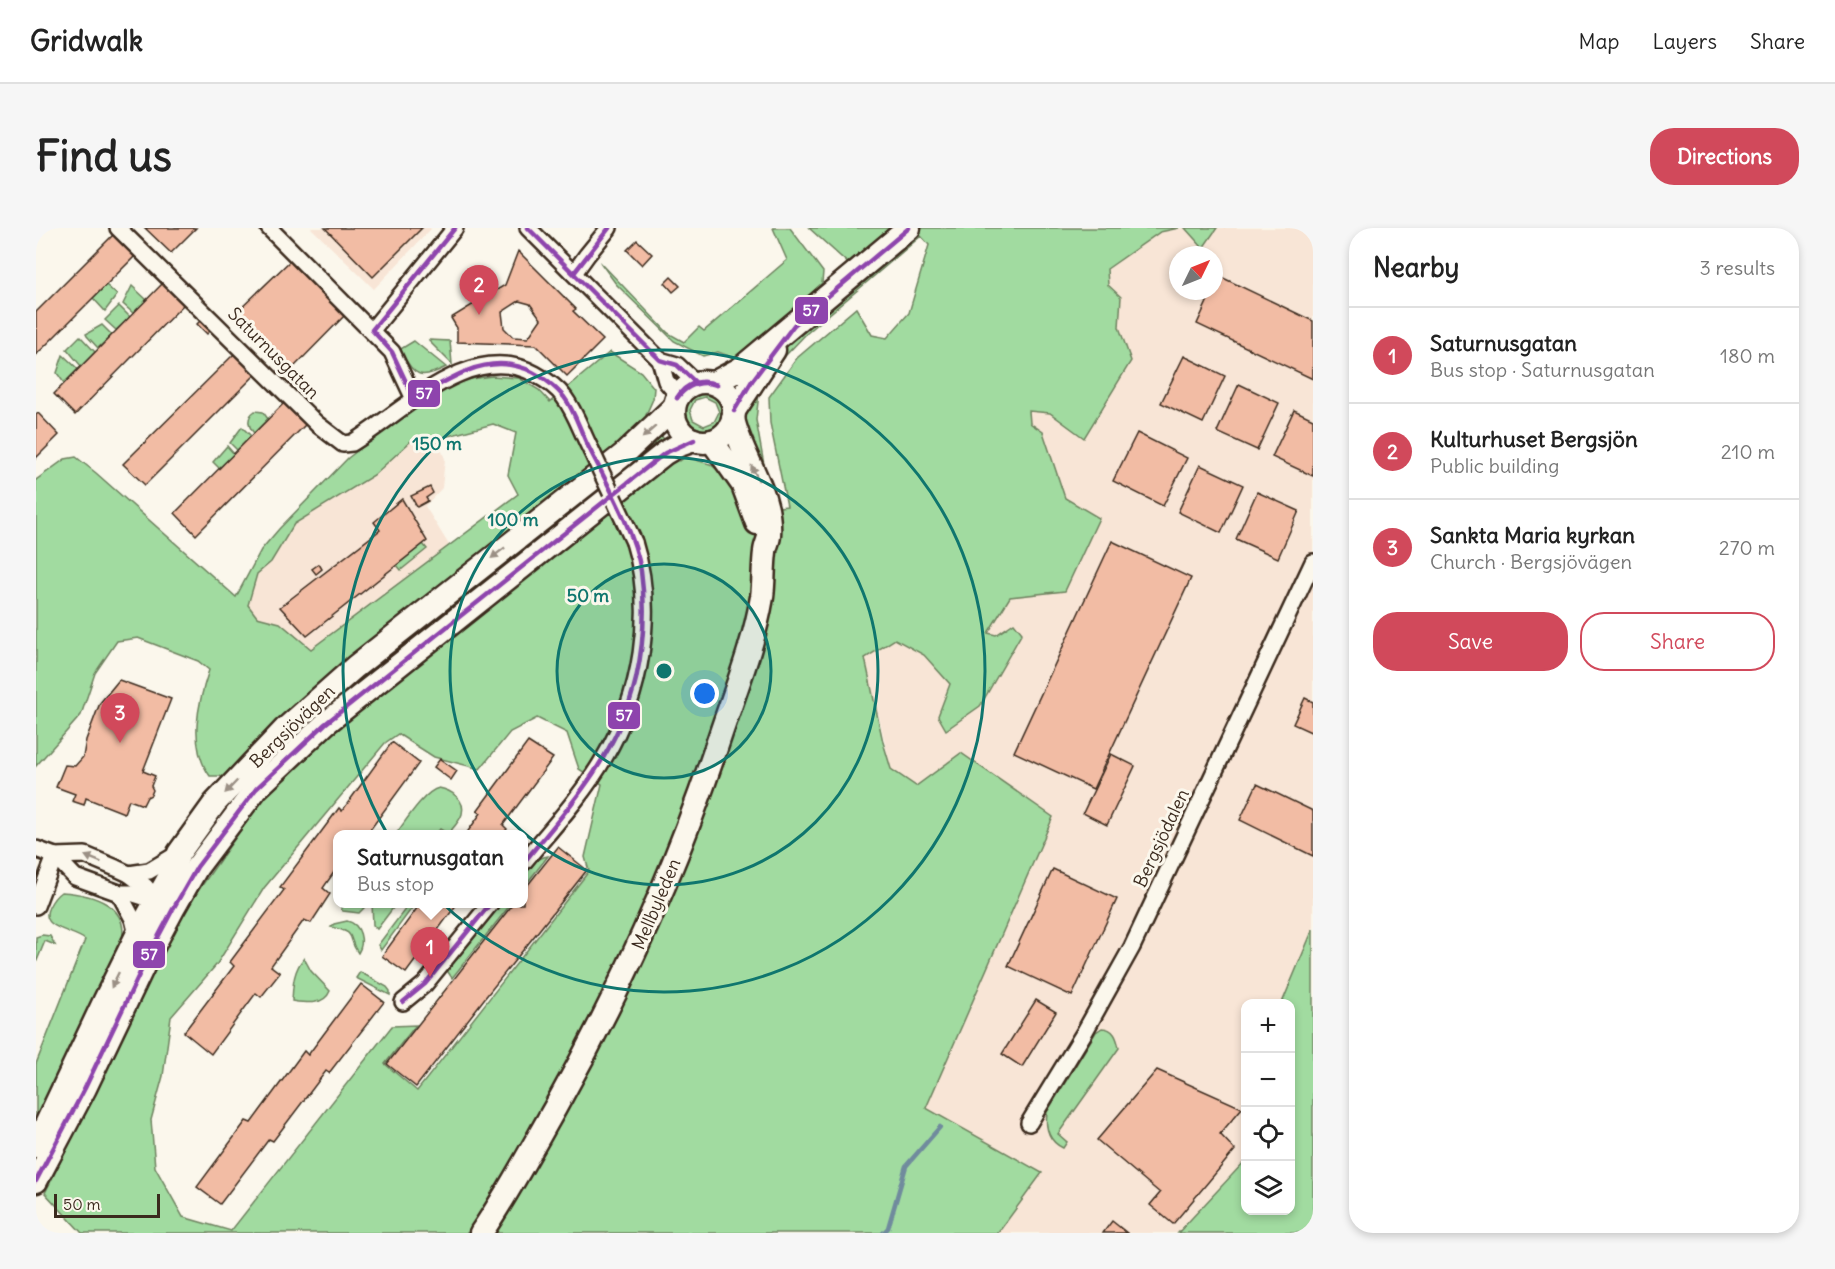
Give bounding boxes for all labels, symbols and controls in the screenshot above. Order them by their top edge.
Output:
text: Gridwalk [30,23,143,59]
text: Map [1579,28,1619,55]
text: Layers [1652,28,1717,55]
text: Share [1750,28,1805,55]
button: Directions [1650,128,1799,185]
text: Find us [36,130,172,182]
north arrow [1169,246,1223,300]
text: Nearby [1373,251,1459,284]
text: 3 results [1699,255,1775,280]
pin: 2 [460,266,498,315]
line badge: 57 [794,296,829,325]
text: 57 [802,300,820,320]
street label: Saturnusgatan [223,302,325,404]
text: Saturnusgatan [1430,329,1577,357]
text: 1 [1389,343,1396,368]
text: 180 m [1720,343,1775,368]
text: Bus stop · Saturnusgatan [1430,357,1655,382]
line badge: 57 [407,379,441,408]
text: 57 [415,383,433,403]
one-way arrow [642,425,657,438]
text: Kulturhuset Bergsjön [1430,425,1638,453]
text: 150 m [412,432,462,455]
text: 2 [1387,439,1398,464]
text: 210 m [1721,439,1775,464]
text: Public building [1430,453,1559,478]
one-way arrow [751,465,760,482]
text: 100 m [488,508,539,531]
text: Sankta Maria kyrkan [1430,521,1635,549]
text: 3 [1387,535,1398,560]
text: 270 m [1719,535,1775,560]
one-way arrow [490,547,506,559]
text: Church · Bergsjövägen [1430,549,1632,574]
text: 50 m [567,584,609,607]
button: Save [1373,612,1568,671]
button: Share [1580,612,1775,671]
centre of rings [654,661,674,681]
your location [690,679,719,708]
street label: Bergsjövägen [244,680,340,772]
pin: 3 [100,694,140,743]
line badge: 57 [607,701,641,730]
text: 57 [615,705,633,725]
one-way arrow [224,779,238,793]
street label: Bergsjödalen [1128,785,1194,891]
popup [333,830,528,908]
text: Saturnusgatan [357,843,504,871]
one-way arrow [84,854,102,863]
street label: Mellbyleden [627,855,685,953]
text: Bus stop [357,871,434,896]
pin: 1 [410,928,450,977]
line badge: 57 [132,940,166,969]
text: 57 [140,944,158,964]
one-way arrow [110,971,120,989]
map controls [1241,999,1295,1215]
button: + [1241,999,1295,1053]
button: − [1241,1053,1295,1107]
button: locate [1241,1107,1295,1161]
button: layers [1241,1161,1295,1215]
scale bar [54,1191,160,1218]
text: 50 m [63,1194,101,1214]

